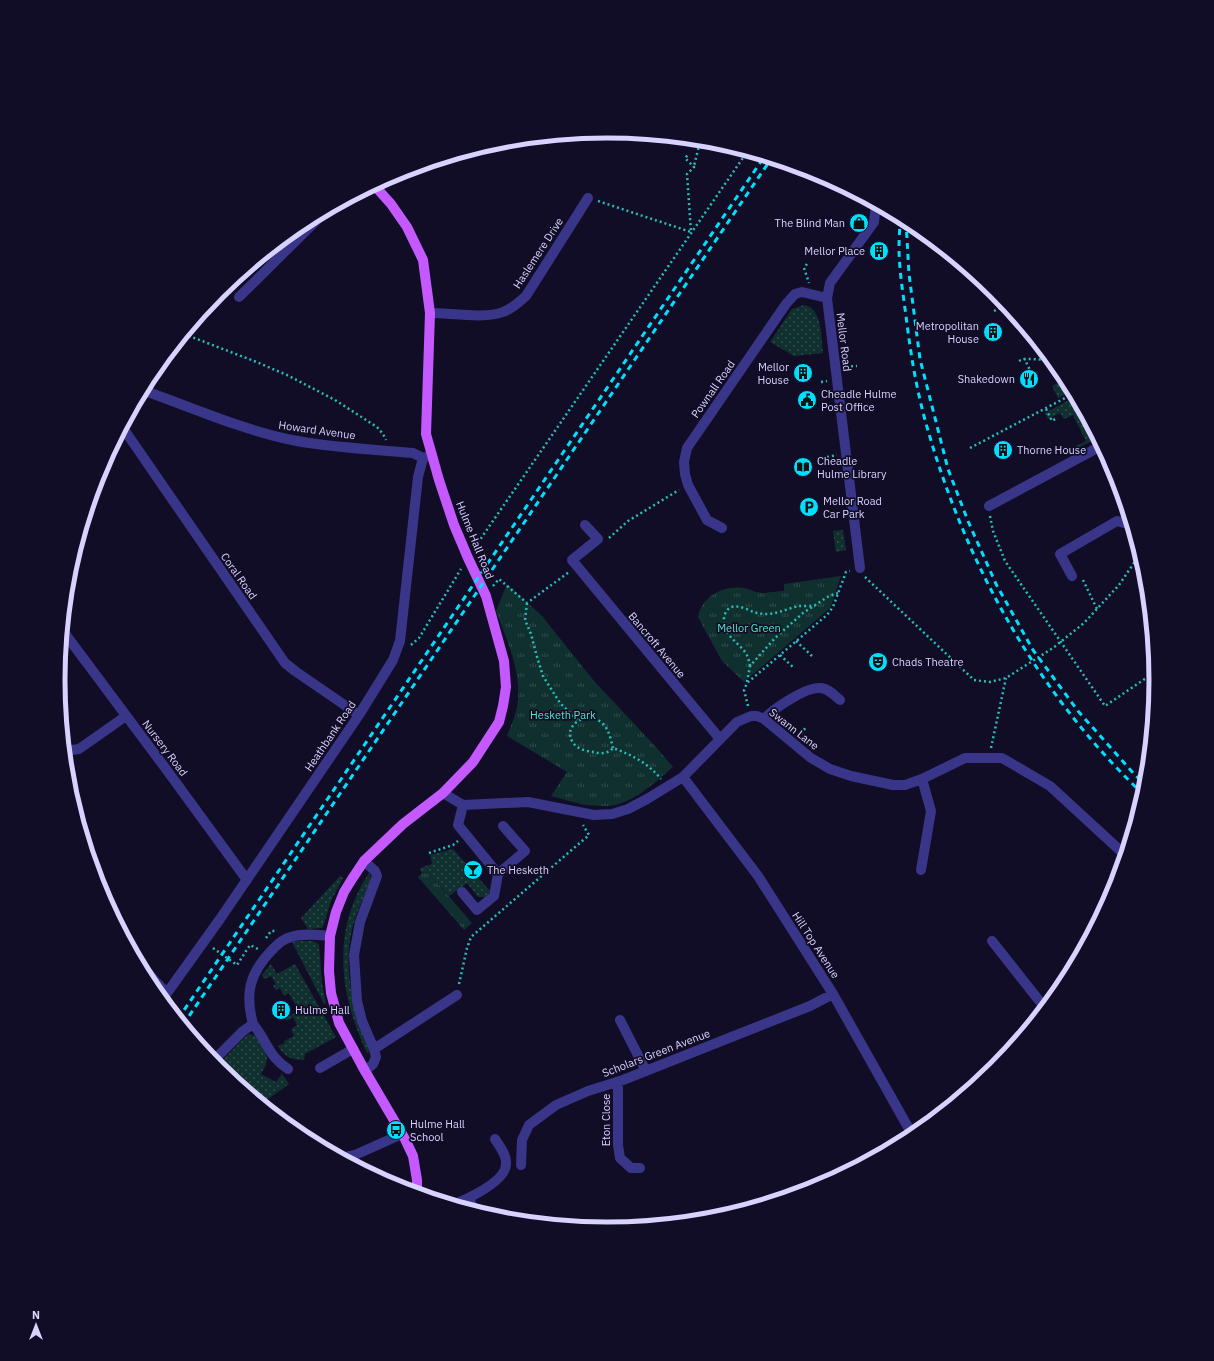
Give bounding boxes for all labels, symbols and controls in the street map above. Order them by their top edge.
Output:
shop icon: The Blind Man [848,212,870,234]
street label: Haslemere Drive [510,215,566,291]
place label: The Blind Man [775,216,845,230]
building icon: Mellor Place [868,240,890,262]
place label: Mellor Place [804,244,865,258]
street label: Mellor Road [833,312,855,372]
place label: Metropolitan House [916,319,979,346]
building icon: Metropolitan House [982,321,1004,343]
street label: Pownall Road [688,358,738,420]
place label: Mellor House [757,360,789,387]
building icon: Mellor House [792,362,814,384]
restaurant icon: Shakedown [1018,368,1040,390]
place label: Shakedown [958,372,1015,386]
place label: Cheadle Hulme Post Office [821,387,897,414]
public building icon: Cheadle Hulme Post Office [796,389,818,411]
street label: Howard Avenue [278,418,356,442]
building icon: Thorne House [992,439,1014,461]
place label: Thorne House [1017,443,1086,457]
place label: Cheadle Hulme Library [817,454,887,481]
library icon: Cheadle Hulme Library [792,456,814,478]
place label: Mellor Road Car Park [823,494,882,521]
parking icon: Mellor Road Car Park [798,496,820,518]
street label: Hulme Hall Road [453,499,497,581]
street label: Coral Road [218,550,260,602]
street label: Bancroft Avenue [625,609,689,681]
park label: Mellor Green [717,621,781,635]
theatre icon: Chads Theatre [867,651,889,673]
place label: Chads Theatre [892,655,964,669]
street label: Heathbank Road [301,698,359,774]
street label: Swann Lane [766,705,822,753]
park label: Hesketh Park [530,708,596,722]
street label: Nursery Road [139,717,191,779]
bar icon: The Hesketh [462,859,484,881]
place label: The Hesketh [487,863,549,877]
street label: Hill Top Avenue [789,909,843,981]
building icon: Hulme Hall [270,999,292,1021]
place label: Hulme Hall [295,1003,350,1017]
street label: Scholars Green Avenue [600,1026,712,1080]
street label: Eton Close [599,1094,613,1146]
place label: Hulme Hall School [410,1117,465,1144]
bus stop icon: Hulme Hall School [385,1119,407,1141]
north arrow [16,1305,56,1345]
text: N [32,1308,40,1322]

